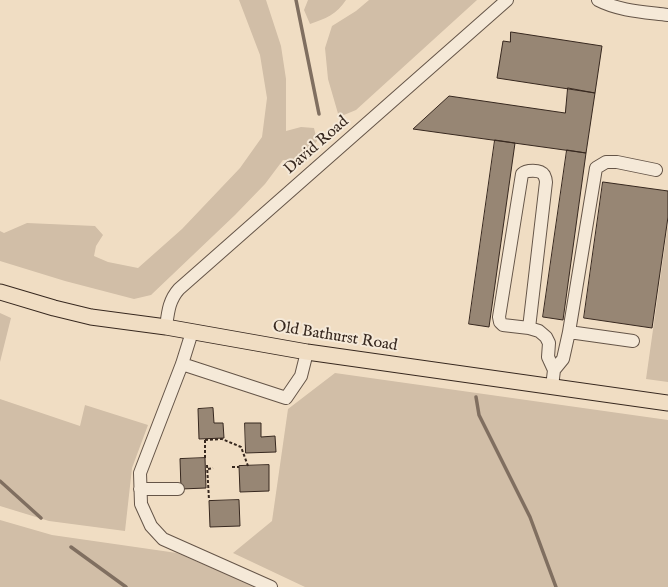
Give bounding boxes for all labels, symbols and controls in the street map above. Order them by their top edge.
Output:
street label: David Road [281,113,353,179]
street label: Old Bathurst Road [271,318,399,356]

